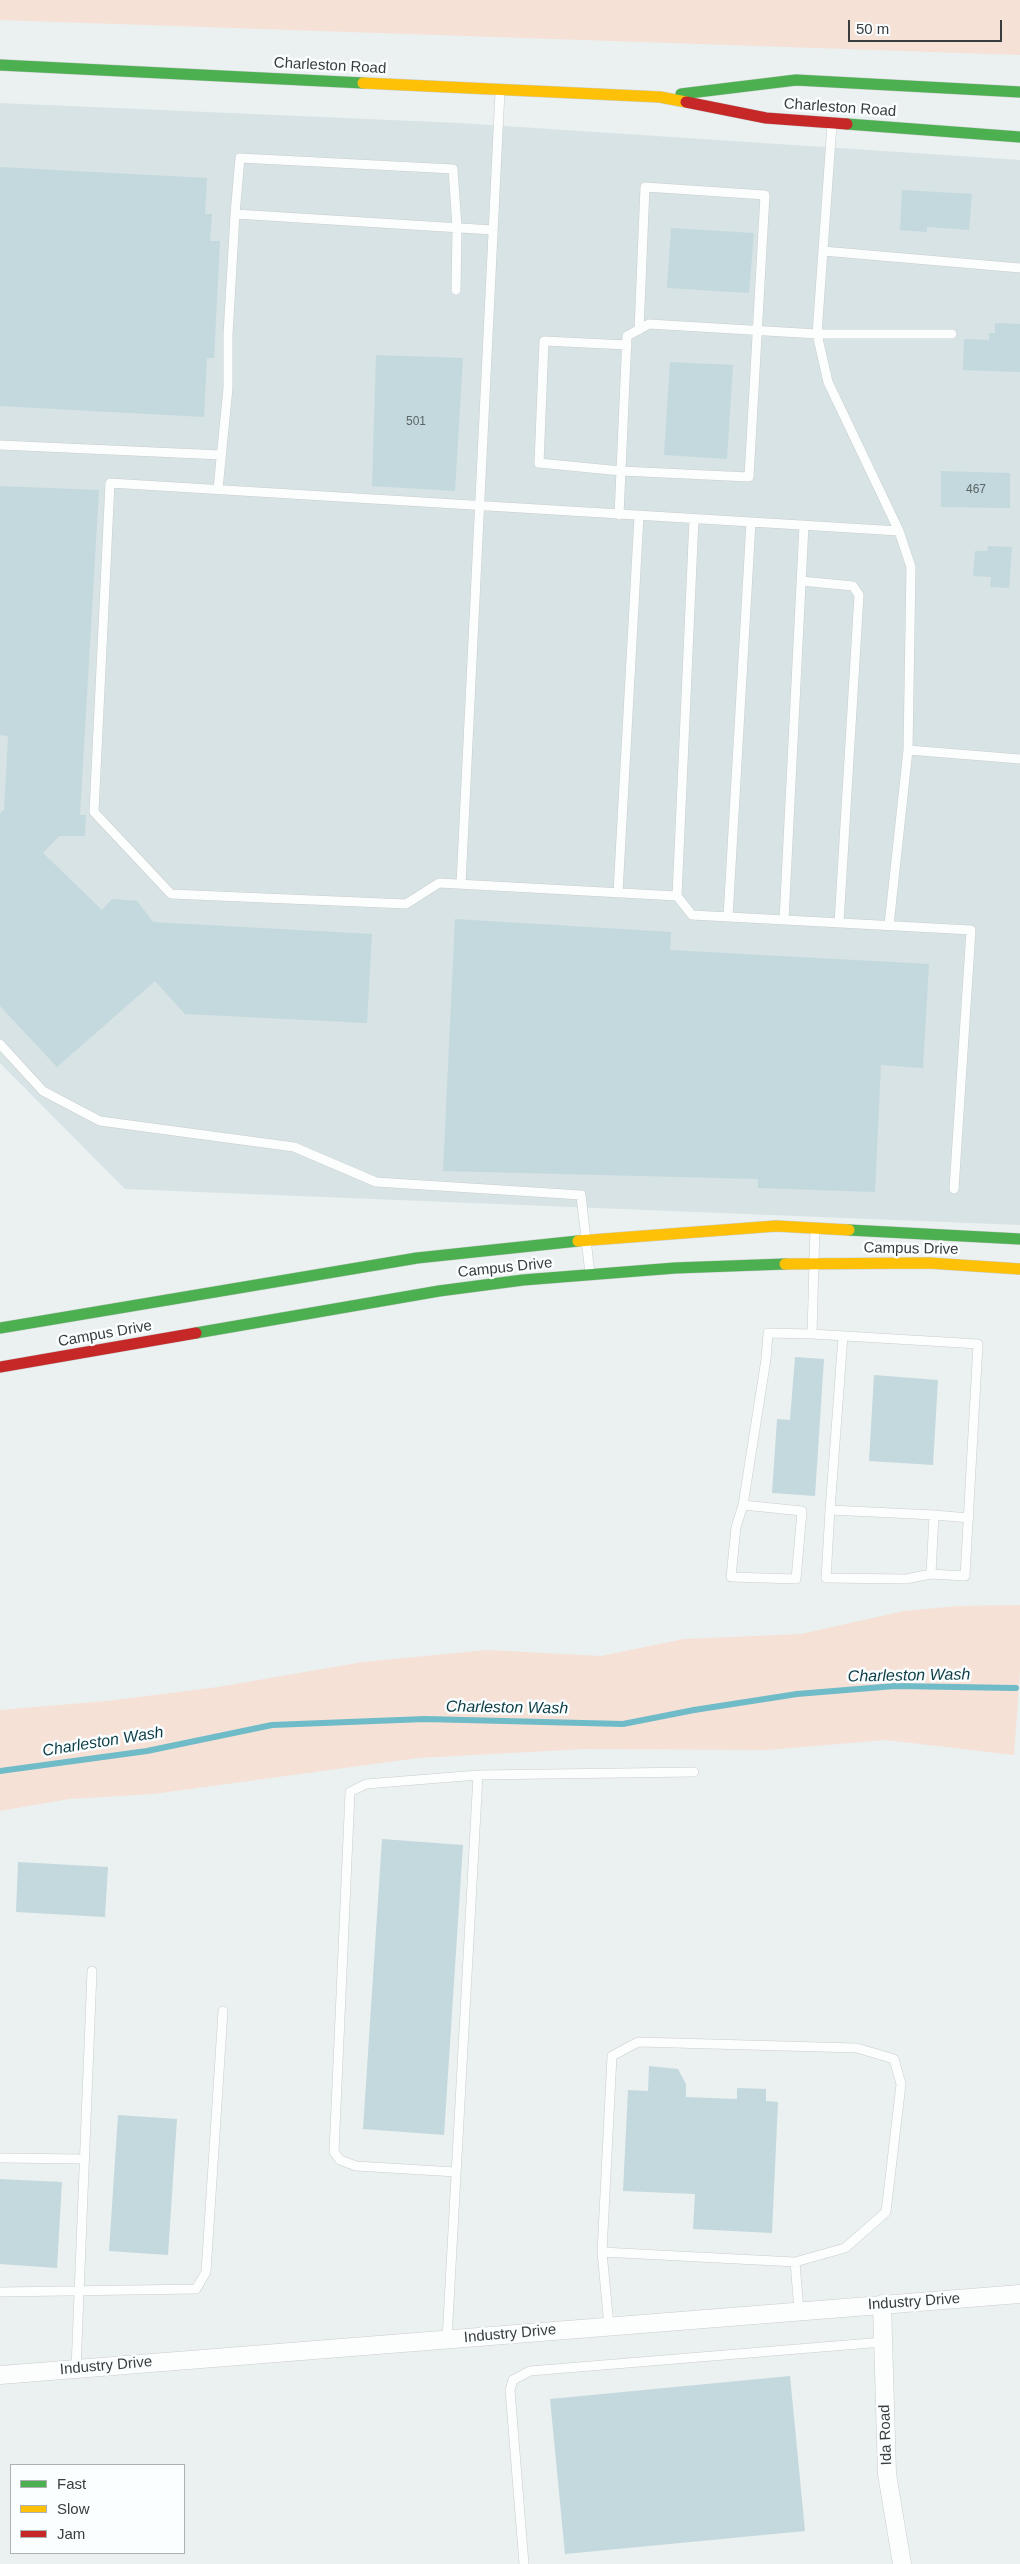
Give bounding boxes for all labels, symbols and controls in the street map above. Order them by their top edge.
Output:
scale bar [850,10,1004,42]
text: 50 m [856,20,889,37]
street label: Charleston Road [273,54,387,78]
street label: Charleston Road [783,95,897,121]
house number: 501 [406,415,426,429]
house number: 467 [966,483,986,497]
street label: Campus Drive [863,1239,959,1259]
street label: Campus Drive [457,1254,553,1282]
street label: Campus Drive [57,1317,153,1351]
water label: Charleston Wash [848,1665,970,1687]
water label: Charleston Wash [446,1697,568,1719]
water label: Charleston Wash [41,1723,165,1761]
street label: Industry Drive [867,2290,961,2314]
street label: Industry Drive [463,2321,557,2347]
street label: Industry Drive [59,2353,153,2379]
street label: Ida Road [876,2404,896,2466]
legend [10,2464,185,2554]
text: Fast [57,2475,86,2492]
text: Slow [57,2500,90,2517]
text: Jam [57,2525,85,2542]

